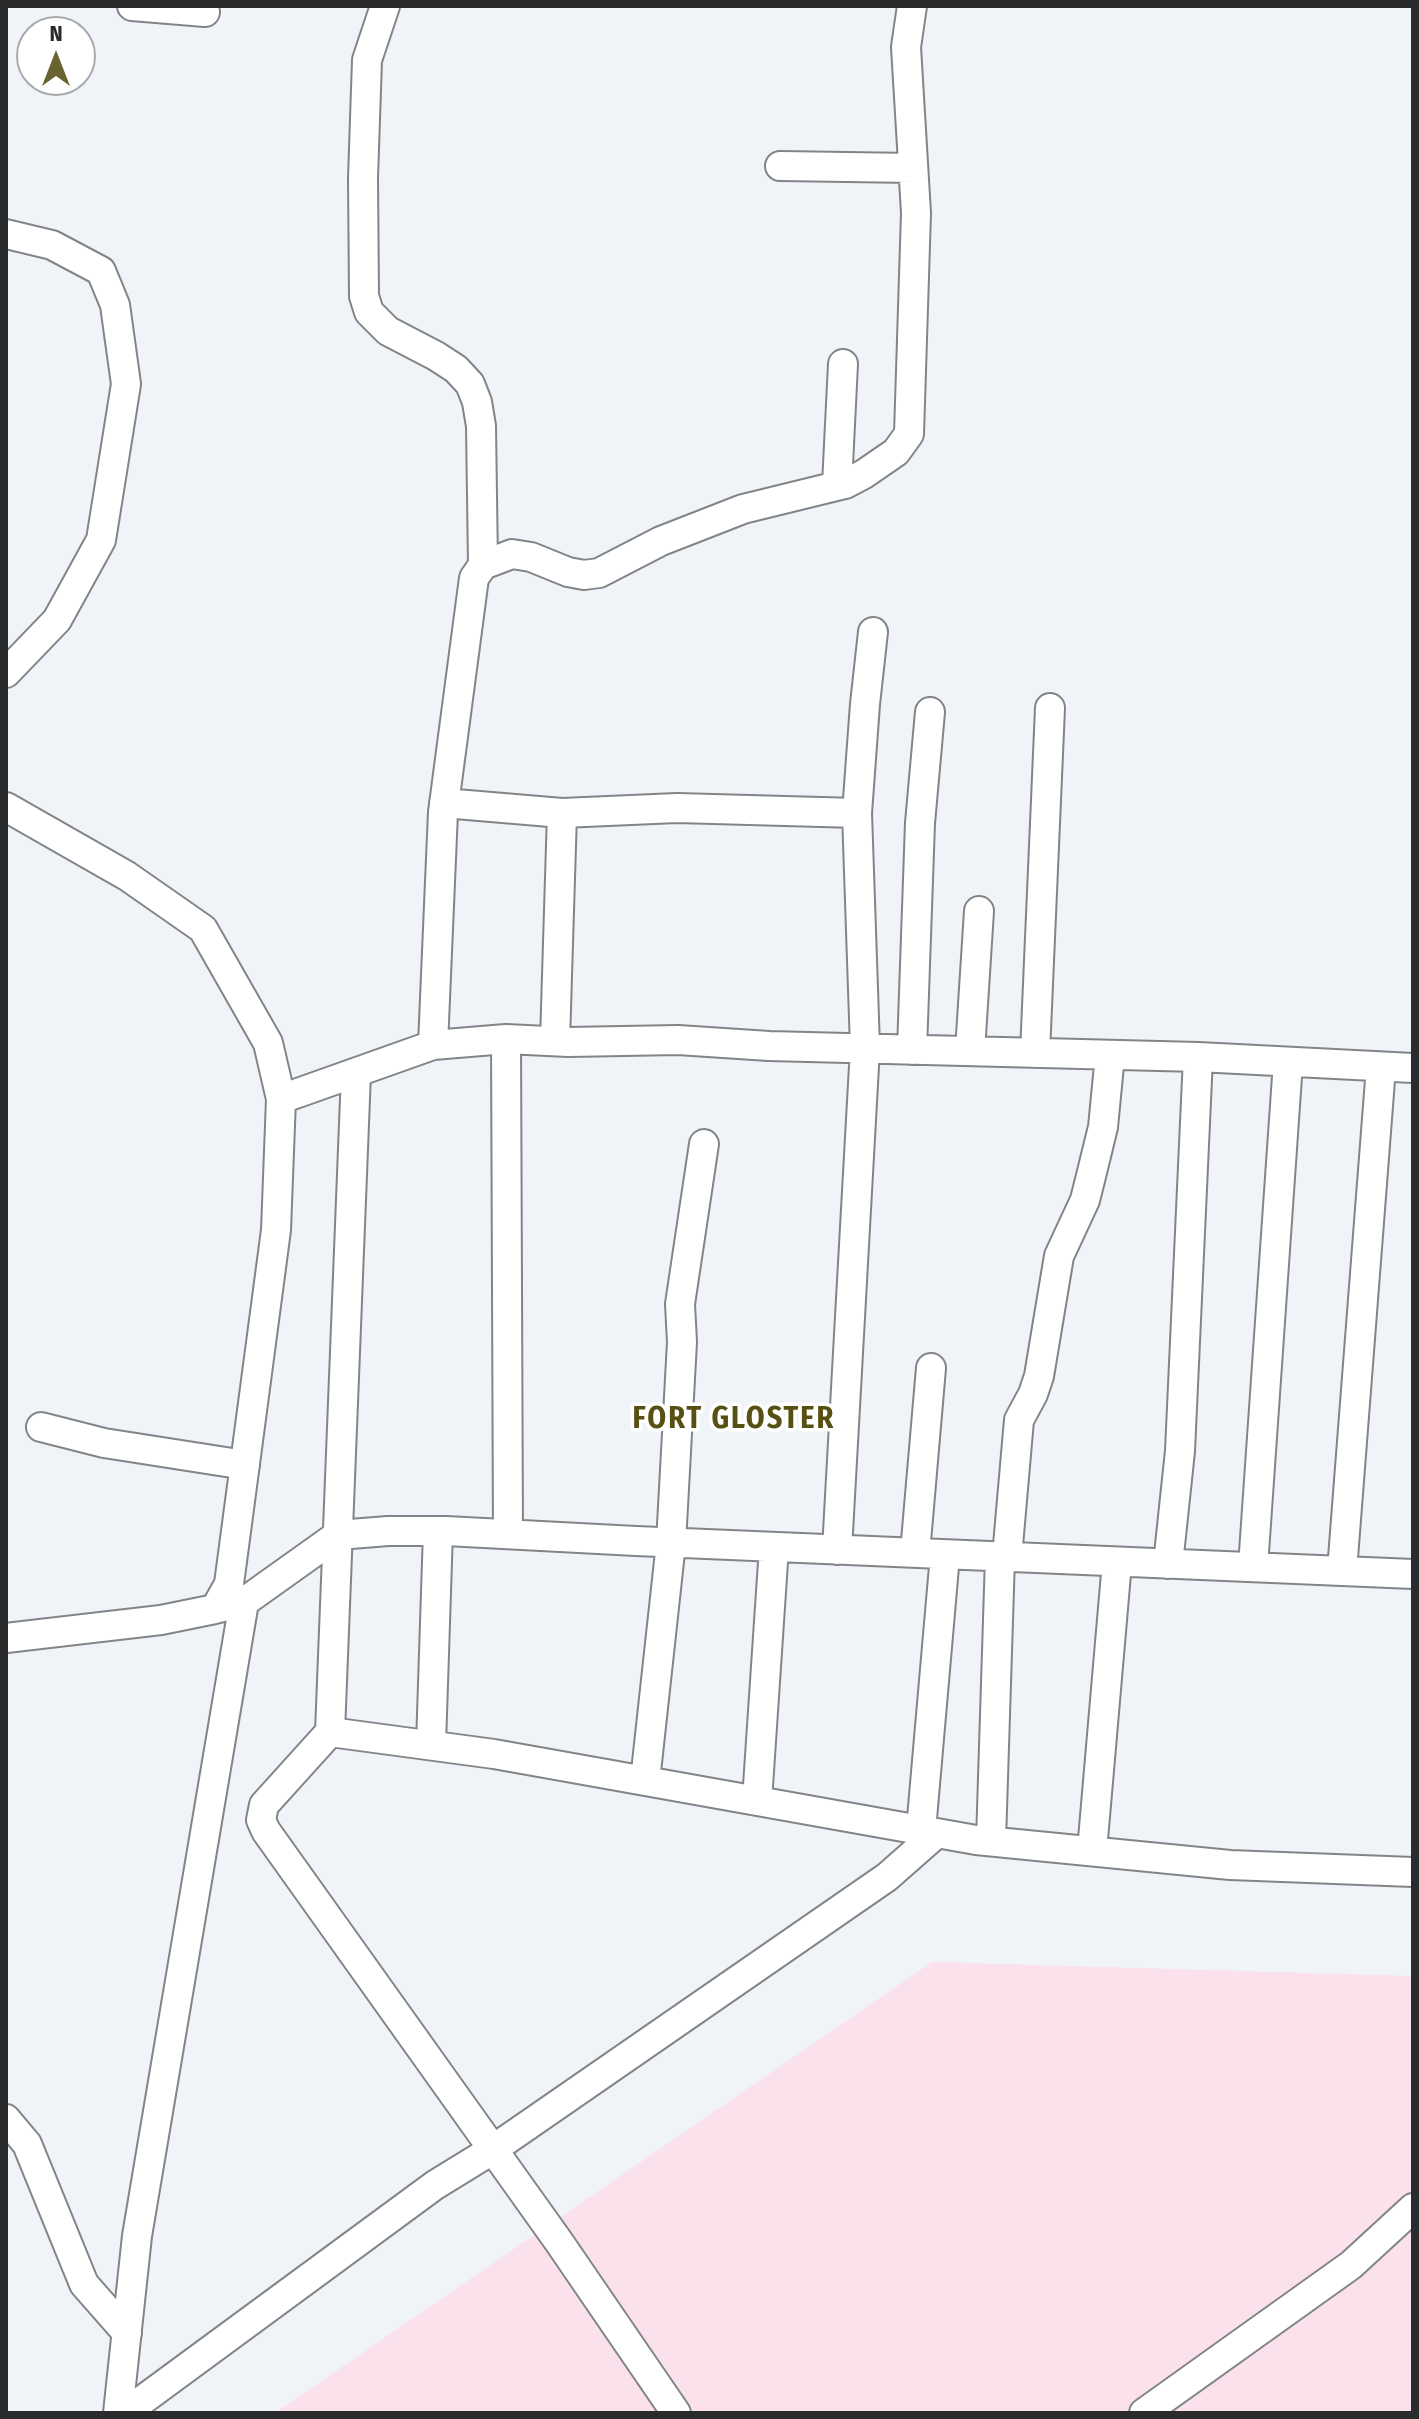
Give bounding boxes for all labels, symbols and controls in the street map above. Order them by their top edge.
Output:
north arrow [16,16,96,96]
text: N [49,20,63,47]
district label: FORT GLOSTER [633,1402,835,1438]

